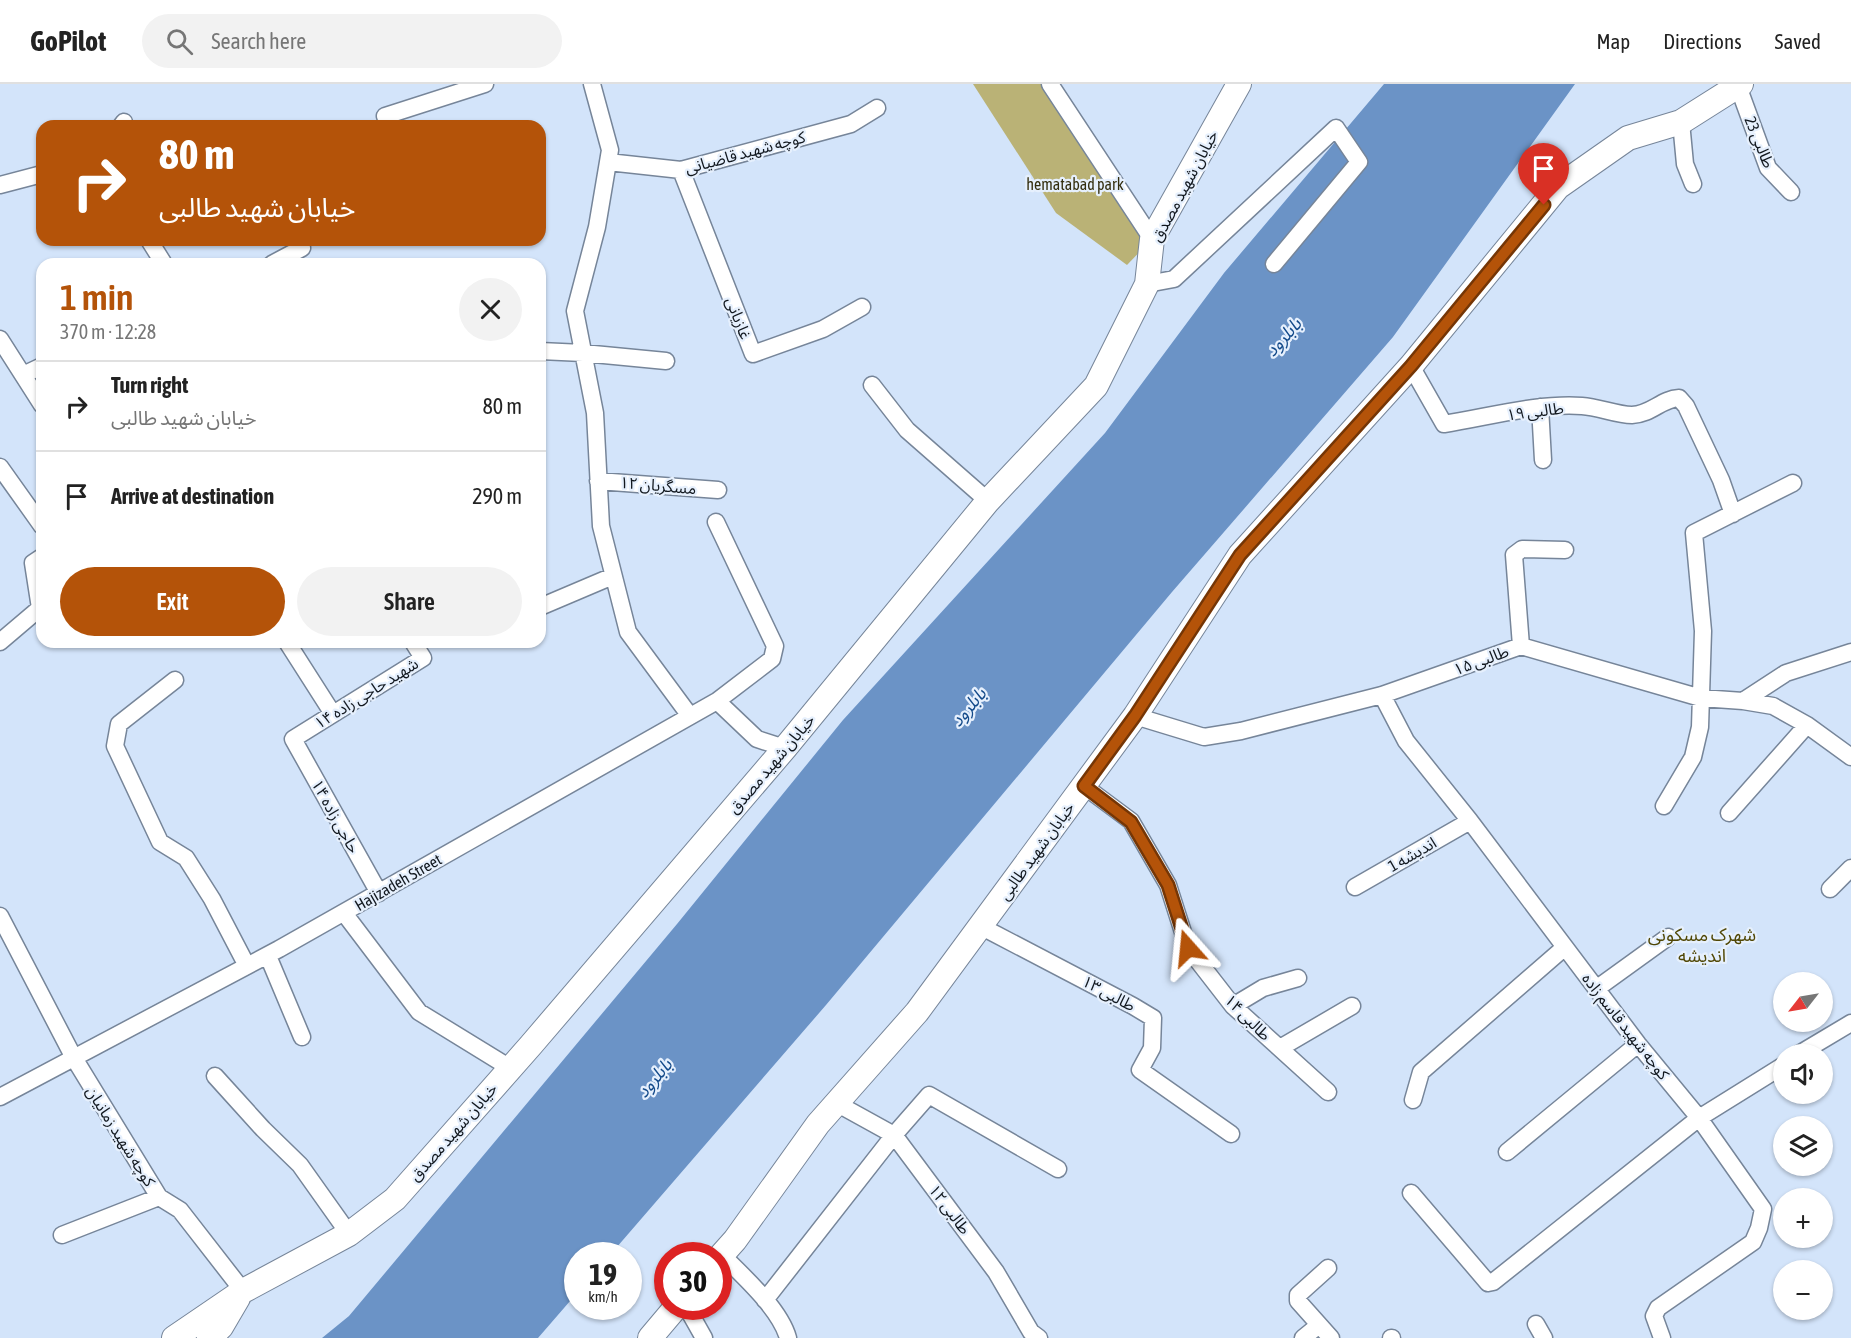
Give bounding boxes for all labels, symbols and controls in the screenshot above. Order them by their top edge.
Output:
search box [142,14,562,68]
text: GoPilot [30,25,106,57]
icon: search [163,25,196,58]
text: Search here [211,28,306,54]
text: Map [1596,29,1630,53]
text: Directions [1663,29,1742,53]
text: Saved [1775,29,1821,53]
street label: طالبی 23 [1741,114,1779,171]
street label: کوچه شهید قاضیانی [683,127,808,179]
street label: خیابان شهید مصدق [1147,127,1222,245]
text: 80 m [159,130,234,178]
pin [1518,143,1569,205]
icon: right [60,144,138,222]
icon: arrive [1527,152,1560,185]
park label: hematabad park [1026,175,1124,194]
text: خیابان شهید طالبی [159,192,355,223]
text: 1 min [60,276,134,318]
button: close [459,278,522,341]
street label: غازیانی [722,294,755,342]
water label: بابلرود [1260,313,1306,361]
text: 370 m · 12:28 [60,320,156,343]
text: Turn right [111,372,188,398]
icon: right [60,390,93,423]
text: 80 m [482,393,522,419]
street label: طالبی ۱۹ [1505,399,1565,424]
text: خیابان شهید طالبی [111,406,257,429]
street label: مسگریان ۱۲ [619,473,697,498]
icon: arrive [60,480,93,513]
text: Arrive at destination [111,483,274,509]
text: 290 m [472,483,522,509]
button: Exit [60,567,285,636]
button: Share [297,567,522,636]
street label: طالبی ۱۵ [1451,642,1512,679]
street label: شهید حاجی زاده ۱۴ [311,654,422,733]
water label: بابلرود [946,683,991,731]
street label: خیابان شهید مصدق [724,711,819,818]
street label: حاجی زاده ۱۴ [308,776,364,856]
street label: خیابان شهید طالبی [995,799,1078,904]
street label: اندیشه 1 [1385,833,1439,875]
street label: Hajizadeh Street [351,850,445,915]
position arrow [1156,916,1220,980]
district label: شهرک مسکونی اندیشه [1648,924,1756,966]
street label: کوچه شهید قاسم زاده [1576,969,1673,1085]
street label: طالبی ۱۳ [1079,972,1139,1015]
north arrow [1773,972,1833,1032]
map controls [1773,972,1833,1320]
street label: طالبی ۱۴ [1221,990,1275,1044]
button: sound [1773,1044,1833,1104]
water label: بابلرود [632,1054,677,1102]
street label: خیابان شهید مصدق [406,1079,501,1185]
street label: کوچه شهید زمانیان [81,1082,159,1191]
button: layers [1773,1116,1833,1176]
street label: طالبی ۱۲ [925,1181,975,1238]
button: + [1773,1188,1833,1248]
speed limit sign: 30 [654,1242,732,1320]
text: 19 [589,1257,617,1291]
button: − [1773,1260,1833,1320]
text: km/h [588,1288,618,1305]

